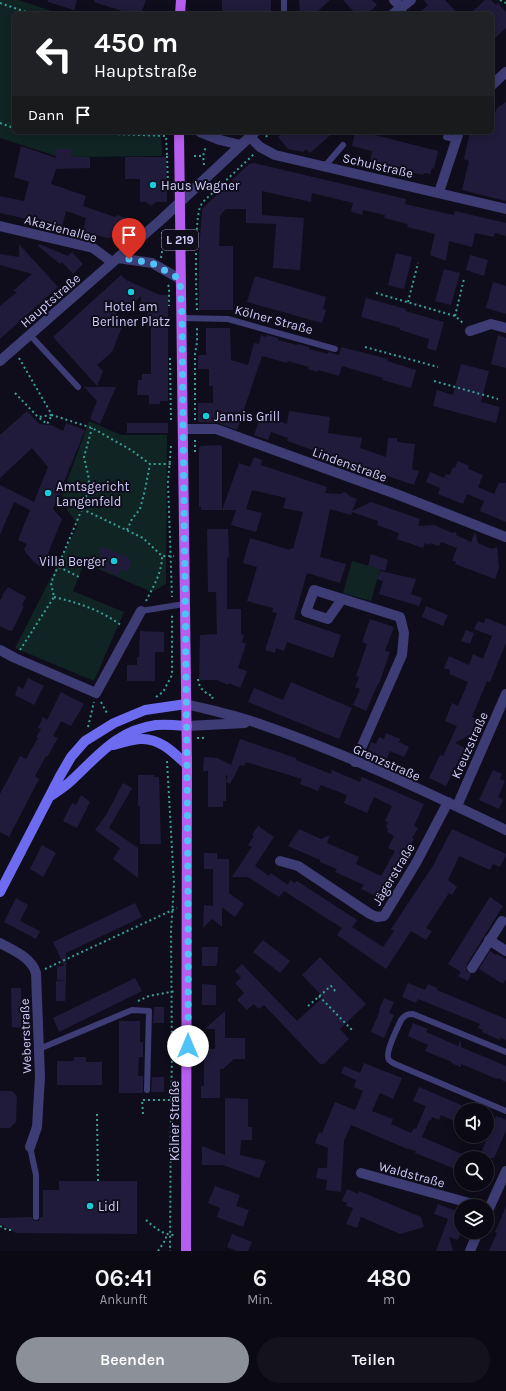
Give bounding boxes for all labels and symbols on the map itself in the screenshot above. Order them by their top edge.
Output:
street label: Schulstraße [341,150,415,181]
place label: Haus Wagner [161,178,240,193]
marker: Haus Wagner [148,180,158,190]
street label: Akazienallee [23,212,99,245]
pin [112,218,146,259]
road number: L 219 [162,230,198,250]
street label: Hauptstraße [17,270,84,330]
marker: Hotel am Berliner Platz [126,287,136,297]
place label: Hotel am Berliner Platz [92,299,170,329]
street label: Kölner Straße [233,302,315,337]
place label: Jannis Grill [214,409,280,424]
marker: Jannis Grill [201,411,211,421]
street label: Lindenstraße [310,444,389,485]
place label: Amtsgericht Langenfeld [56,479,129,509]
marker: Amtsgericht Langenfeld [43,488,53,498]
place label: Villa Berger [39,554,106,569]
marker: Villa Berger [109,556,119,566]
street label: Kreuzstraße [448,709,491,781]
street label: Grenzstraße [351,741,423,784]
street label: Jägerstraße [369,840,418,908]
street label: Weberstraße [17,998,34,1074]
position arrow [167,1025,209,1067]
street label: Kölner Straße [167,1081,182,1161]
street label: Waldstraße [377,1158,447,1191]
place label: Lidl [98,1199,119,1214]
marker: Lidl [85,1201,95,1211]

